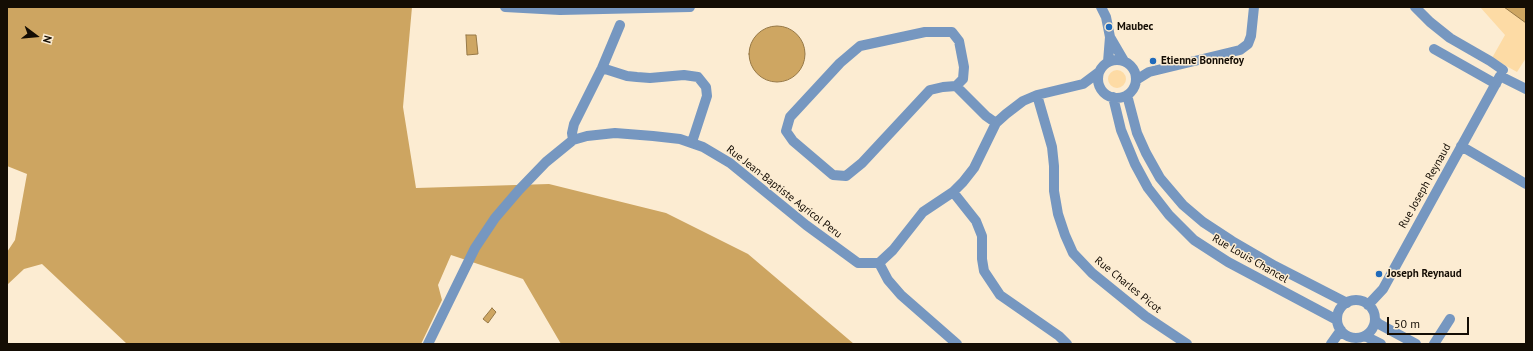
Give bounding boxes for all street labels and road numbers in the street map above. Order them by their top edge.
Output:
street label: Rue Joseph Reynaud [1396,141,1454,231]
street label: Rue Jean-Baptiste Agricol Peru [724,143,844,241]
street label: Rue Louis Chancel [1210,232,1290,286]
street label: Rue Charles Picot [1092,254,1164,316]

